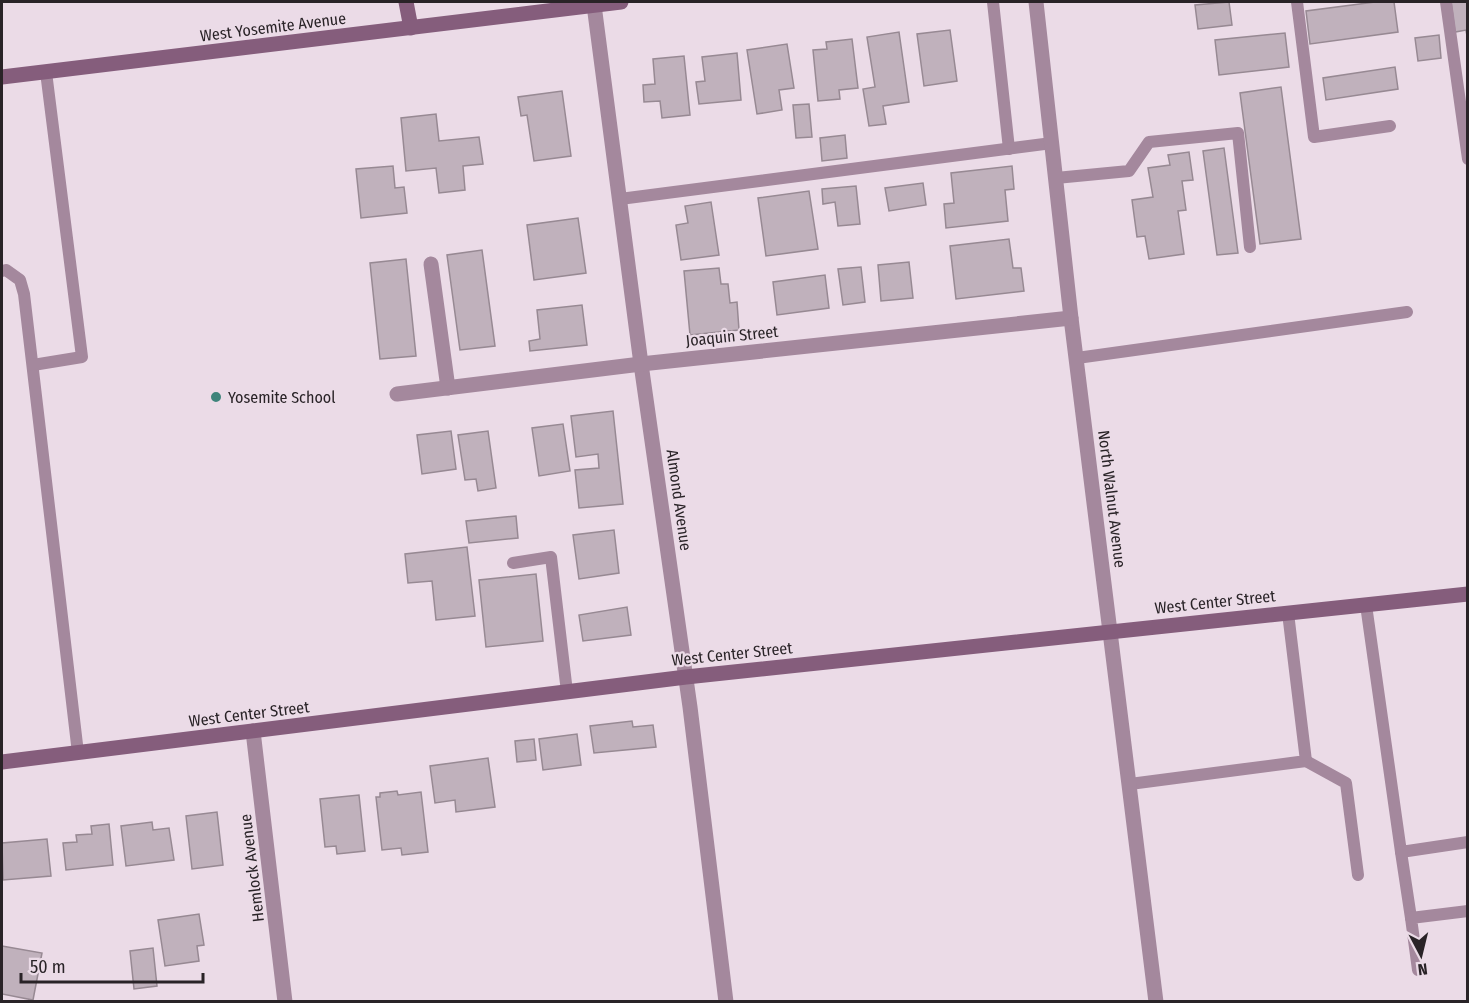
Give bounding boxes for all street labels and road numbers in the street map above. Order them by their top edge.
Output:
street label: West Yosemite Avenue [199,9,347,45]
street label: Joaquin Street [685,322,780,350]
street label: North Walnut Avenue [1094,429,1130,569]
street label: Almond Avenue [662,448,696,552]
street label: West Center Street [1154,586,1277,618]
street label: West Center Street [671,638,794,670]
street label: West Center Street [188,697,311,731]
street label: Hemlock Avenue [236,813,268,923]

